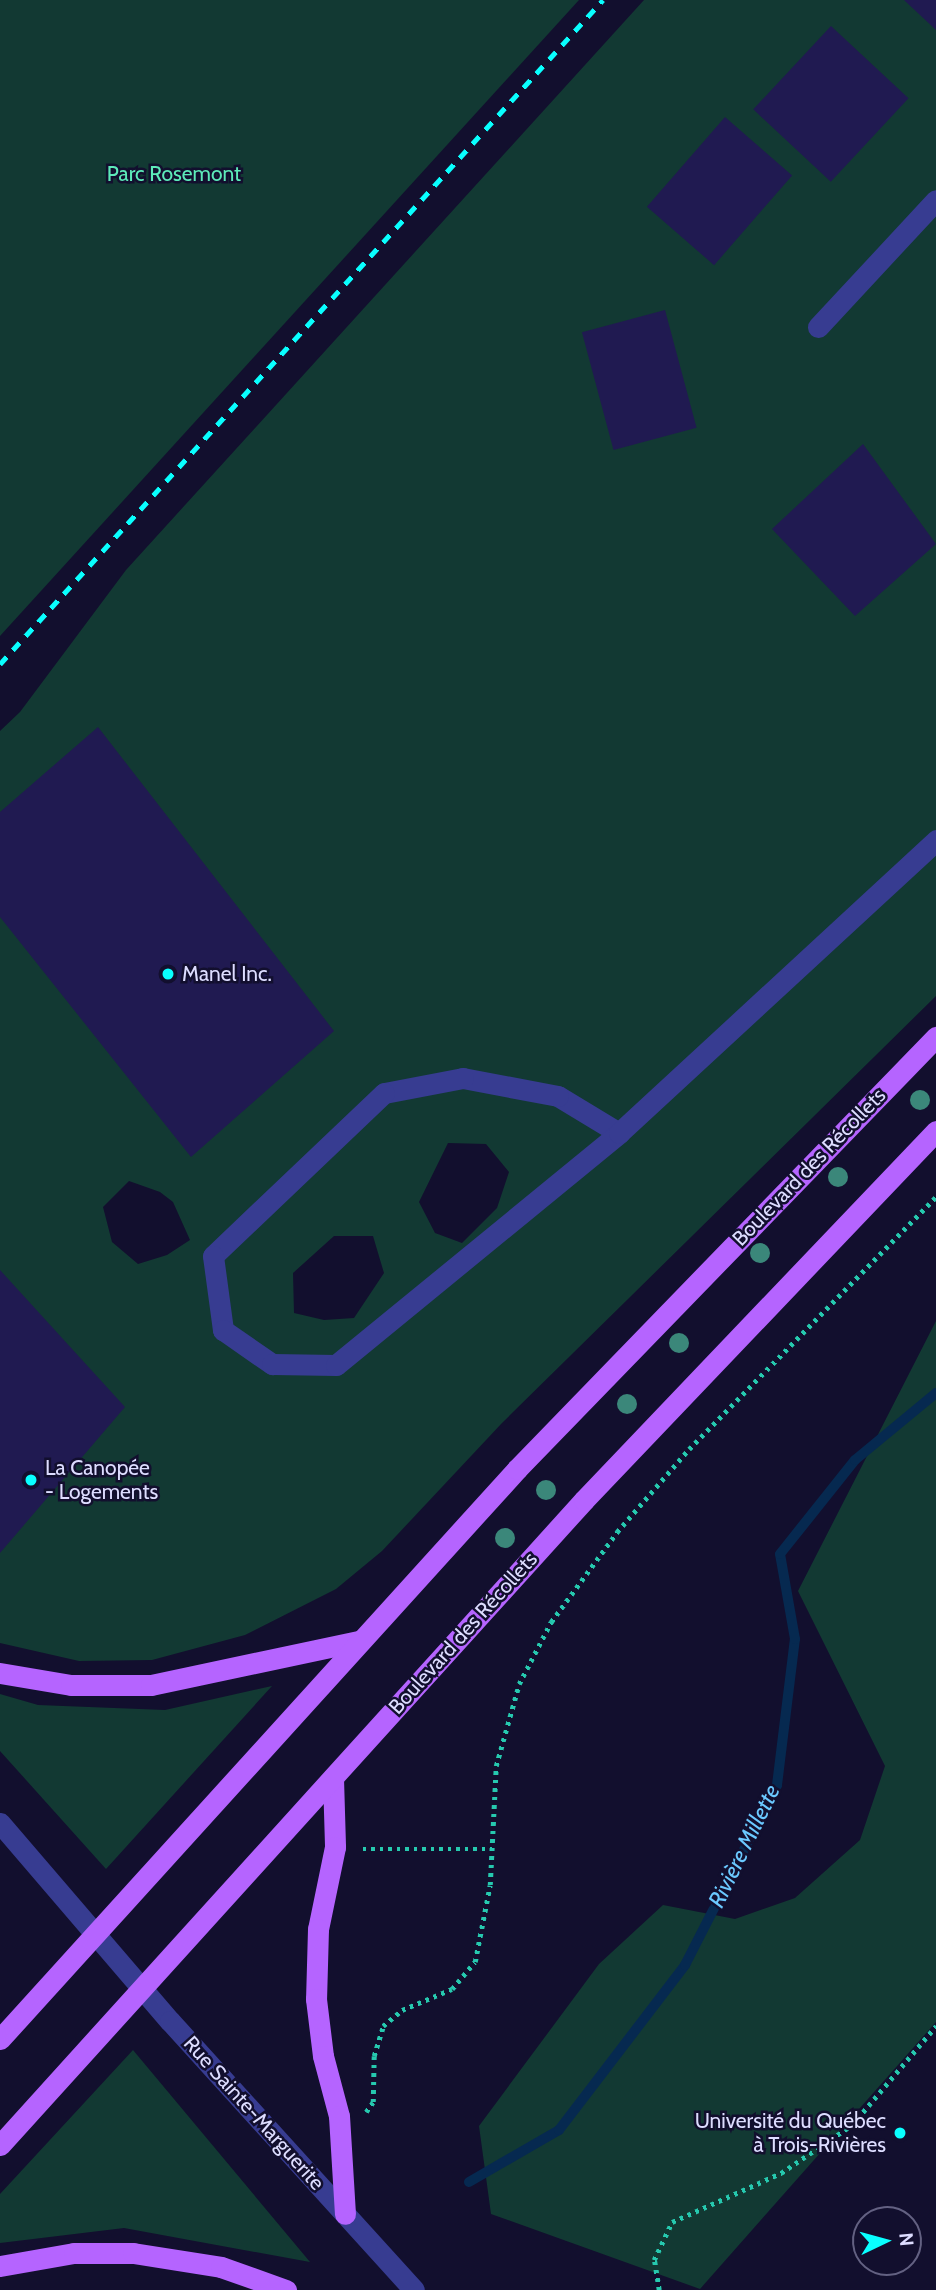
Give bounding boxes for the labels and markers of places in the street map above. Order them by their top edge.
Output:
place label: Manel Inc. [182,961,272,987]
marker: Manel Inc. [160,966,176,982]
place label: La Canopée - Logements [45,1455,158,1505]
marker: La Canopée - Logements [23,1472,39,1488]
place label: Université du Québec à Trois-Rivières [695,2108,886,2158]
marker: Université du Québec à Trois-Rivières [892,2125,908,2141]

